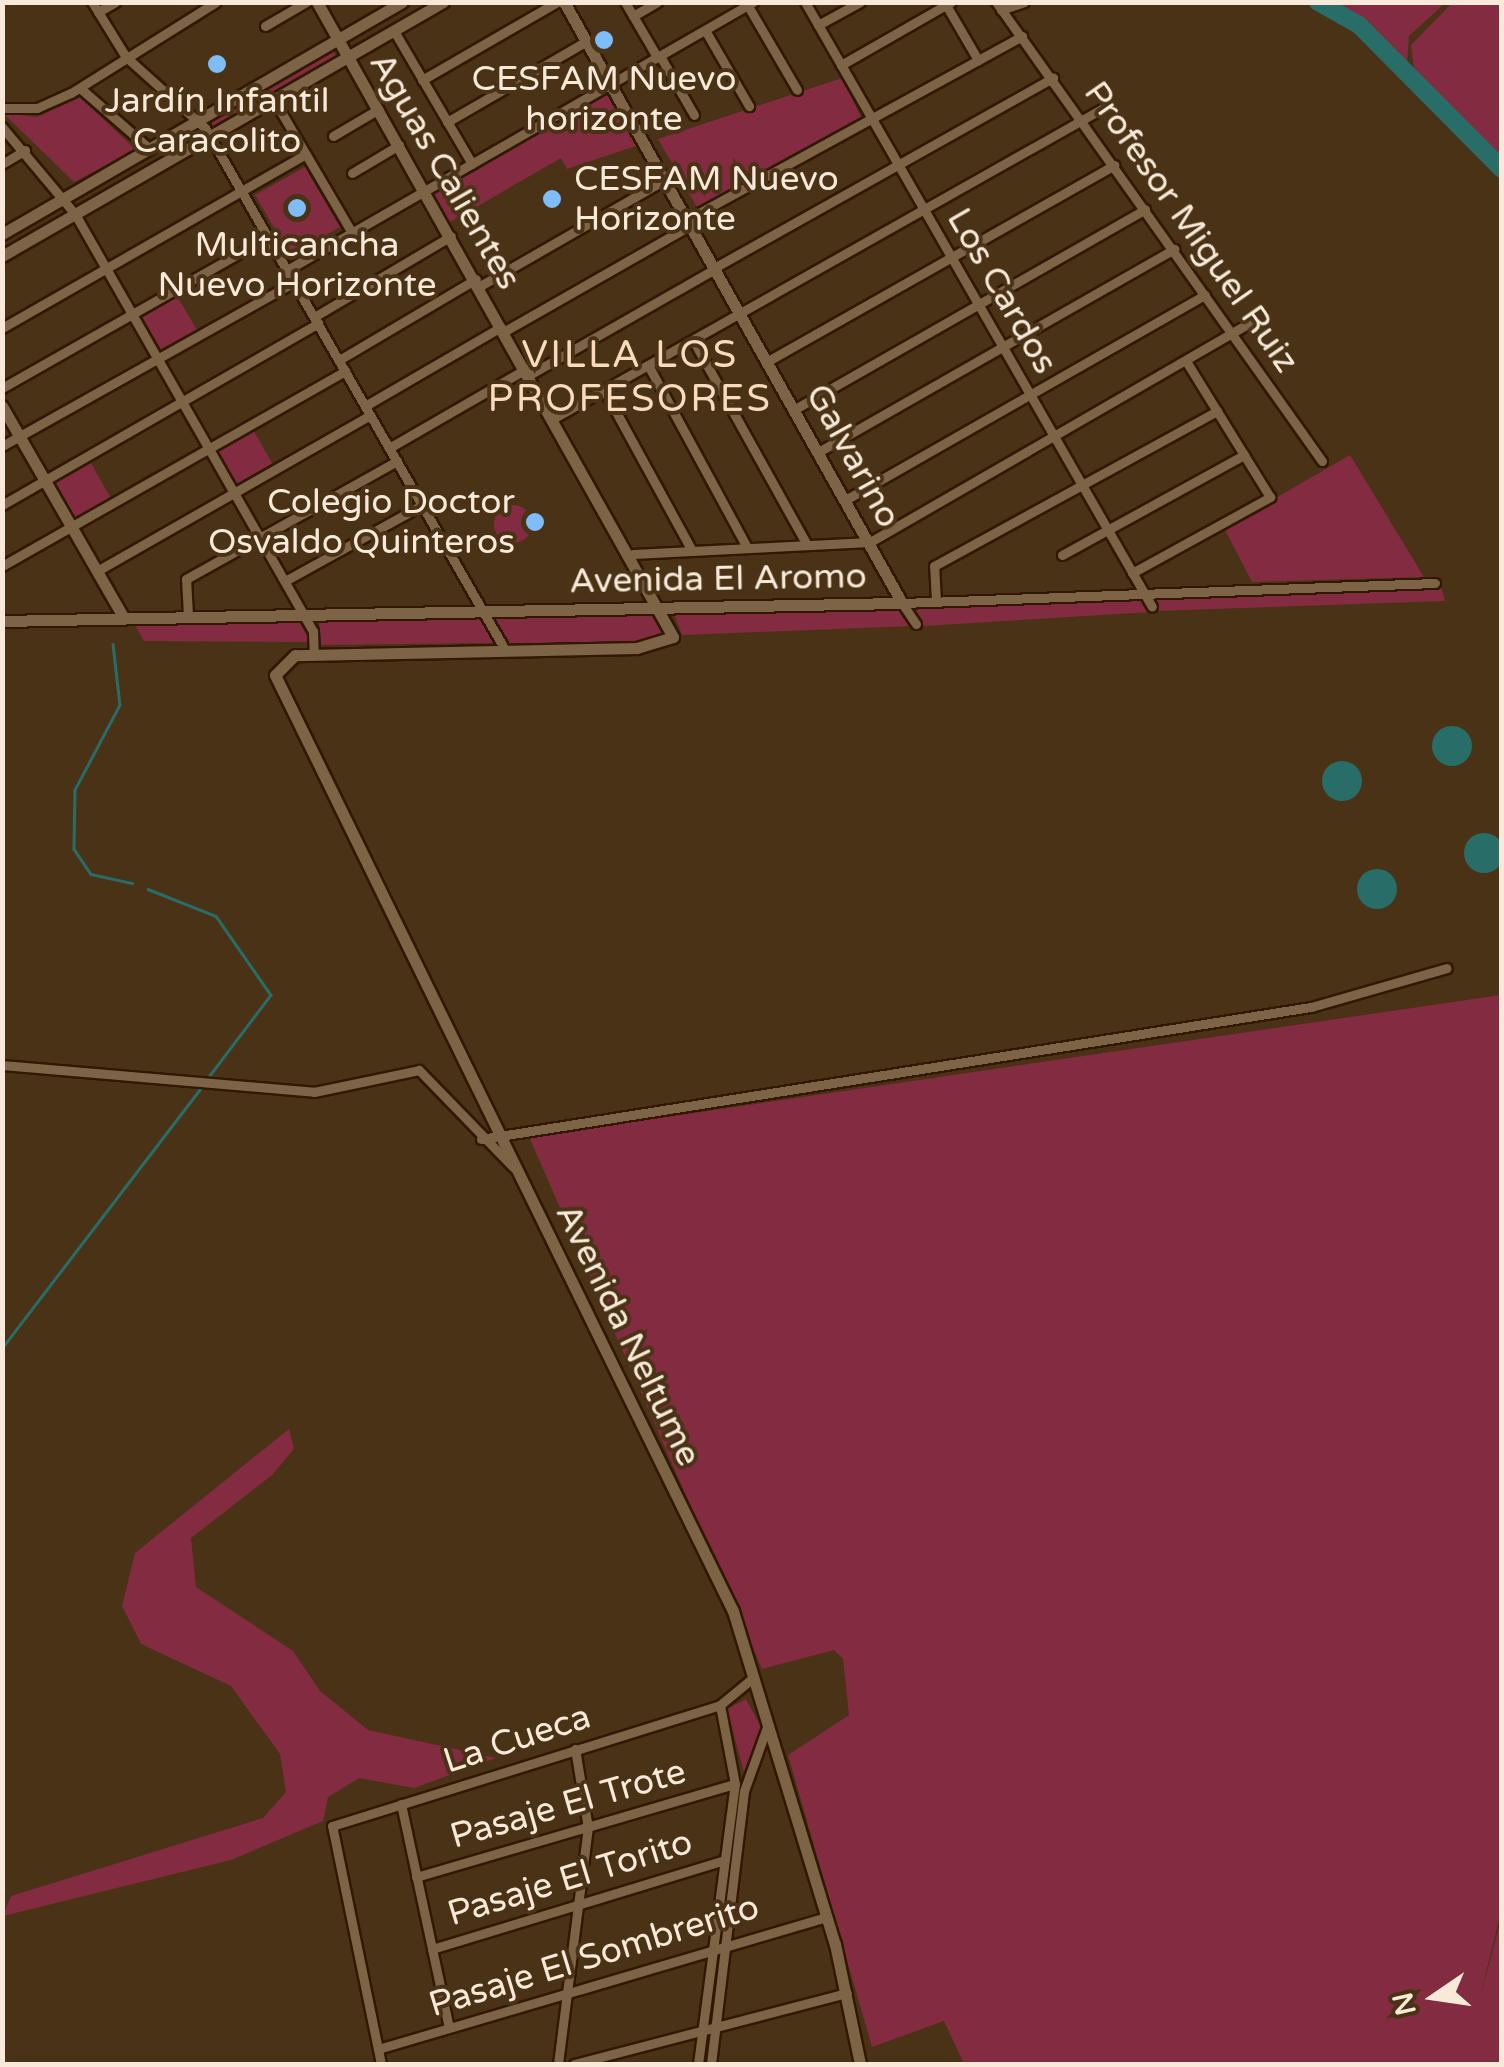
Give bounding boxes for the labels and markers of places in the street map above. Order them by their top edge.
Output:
marker: CESFAM Nuevo horizonte [591,27,617,53]
marker: Jardín Infantil Caracolito [206,53,228,75]
place label: CESFAM Nuevo horizonte [472,58,736,140]
place label: Jardín Infantil Caracolito [105,80,329,162]
place label: CESFAM Nuevo Horizonte [574,158,839,240]
marker: CESFAM Nuevo Horizonte [539,186,565,212]
marker: Multicancha Nuevo Horizonte [286,197,308,219]
place label: Multicancha Nuevo Horizonte [157,224,437,306]
place label: Colegio Doctor Osvaldo Quinteros [208,481,515,563]
marker: Colegio Doctor Osvaldo Quinteros [524,511,546,533]

